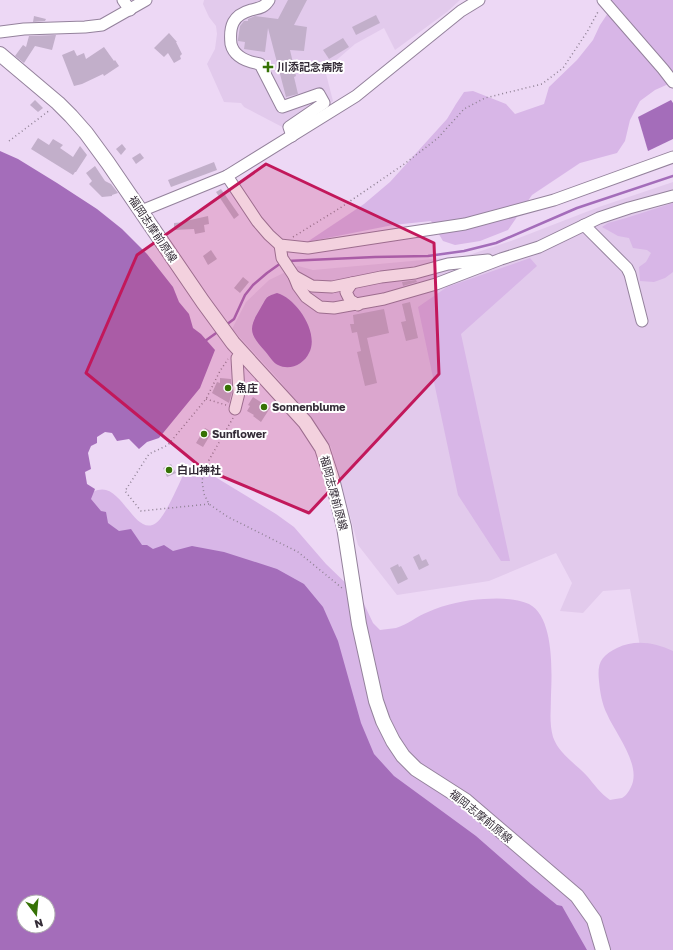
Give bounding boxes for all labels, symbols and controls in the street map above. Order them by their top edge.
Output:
place label: 川添記念病院 [277,60,343,73]
marker: 川添記念病院 [262,61,274,73]
street label: 福岡志摩前原線 [126,193,180,264]
place label: 魚庄 [236,381,258,394]
marker: 魚庄 [223,383,233,393]
place label: Sonnenblume [272,400,346,413]
marker: Sonnenblume [259,402,269,412]
place label: Sunflower [212,427,267,440]
marker: Sunflower [199,429,209,439]
street label: 福岡志摩前原線 [318,454,351,532]
place label: 白山神社 [177,463,221,476]
marker: 白山神社 [164,465,174,475]
street label: 福岡志摩前原線 [447,786,515,845]
north arrow [16,894,56,934]
text: N [33,917,45,931]

